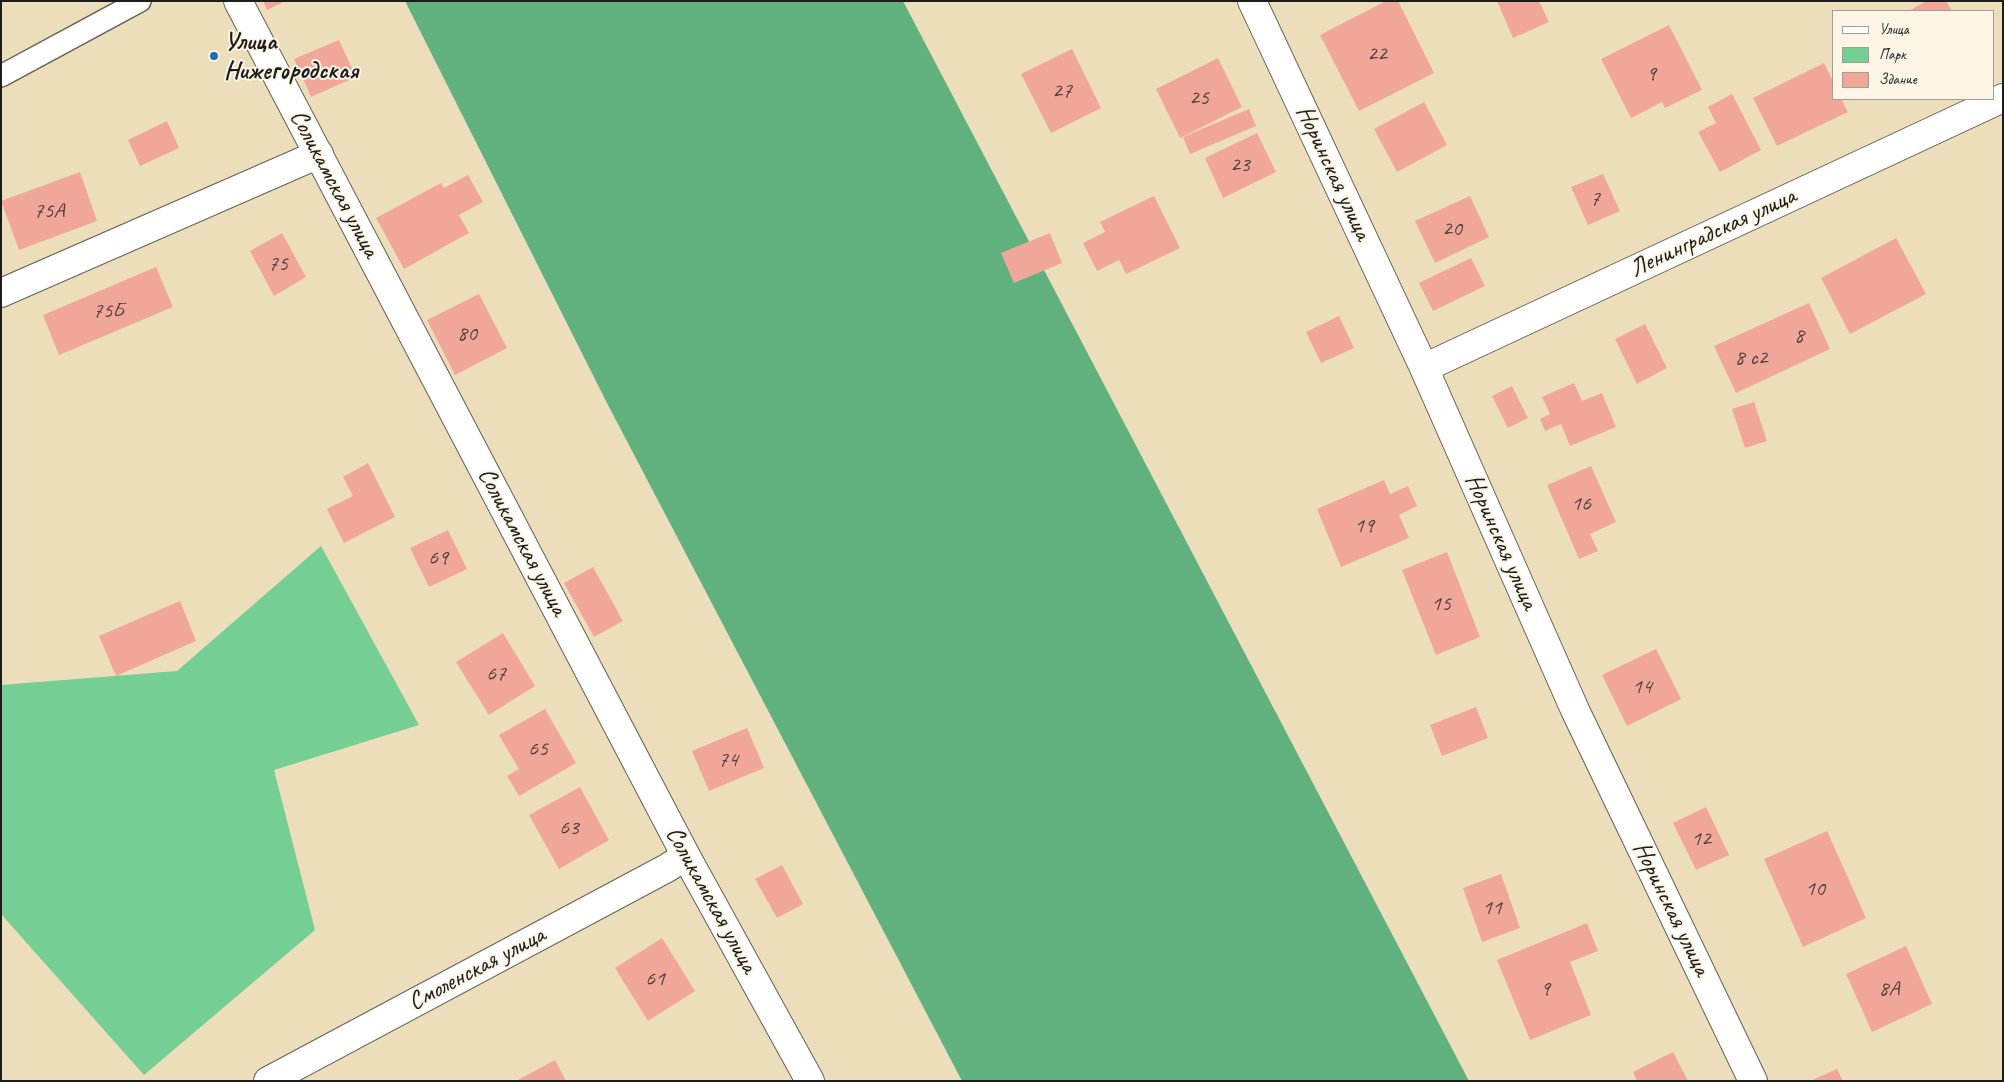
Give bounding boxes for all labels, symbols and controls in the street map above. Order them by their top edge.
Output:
legend [1832,10,1994,100]
text: Улица [1879,20,1909,39]
place label: Улица Нижегородская [224,27,358,86]
house number: 22 [1367,41,1387,67]
text: Парк [1879,45,1906,64]
marker: Улица Нижегородская [208,50,220,62]
house number: 9 [1646,61,1656,87]
text: Здание [1879,70,1917,89]
house number: 27 [1052,78,1072,104]
house number: 25 [1189,85,1209,111]
street label: Норинская улица [1289,101,1377,245]
street label: Соликамская улица [282,105,386,263]
house number: 23 [1230,152,1250,178]
street label: Ленинградская улица [1625,181,1801,285]
house number: 7 [1590,186,1600,212]
house number: 75А [34,198,64,224]
house number: 20 [1442,216,1462,242]
house number: 75 [268,251,288,277]
house number: 75Б [93,298,123,324]
house number: 80 [457,321,477,347]
house number: 8 [1794,323,1804,349]
house number: 8 с2 [1735,345,1767,371]
street label: Соликамская улица [470,463,574,621]
street label: Норинская улица [1458,470,1544,614]
house number: 16 [1571,491,1591,517]
house number: 19 [1354,513,1374,539]
house number: 69 [428,545,448,571]
house number: 15 [1431,591,1451,617]
house number: 67 [486,661,506,687]
house number: 14 [1632,674,1652,700]
house number: 65 [528,736,548,762]
house number: 74 [718,747,738,773]
house number: 63 [559,815,579,841]
street label: Соликамская улица [658,821,764,979]
house number: 12 [1691,826,1711,852]
street label: Норинская улица [1626,837,1716,981]
house number: 10 [1805,876,1825,902]
house number: 11 [1482,895,1502,921]
street label: Смоленская улица [403,920,551,1018]
house number: 61 [645,966,665,992]
house number: 9 [1540,976,1550,1002]
house number: 8А [1879,976,1899,1002]

